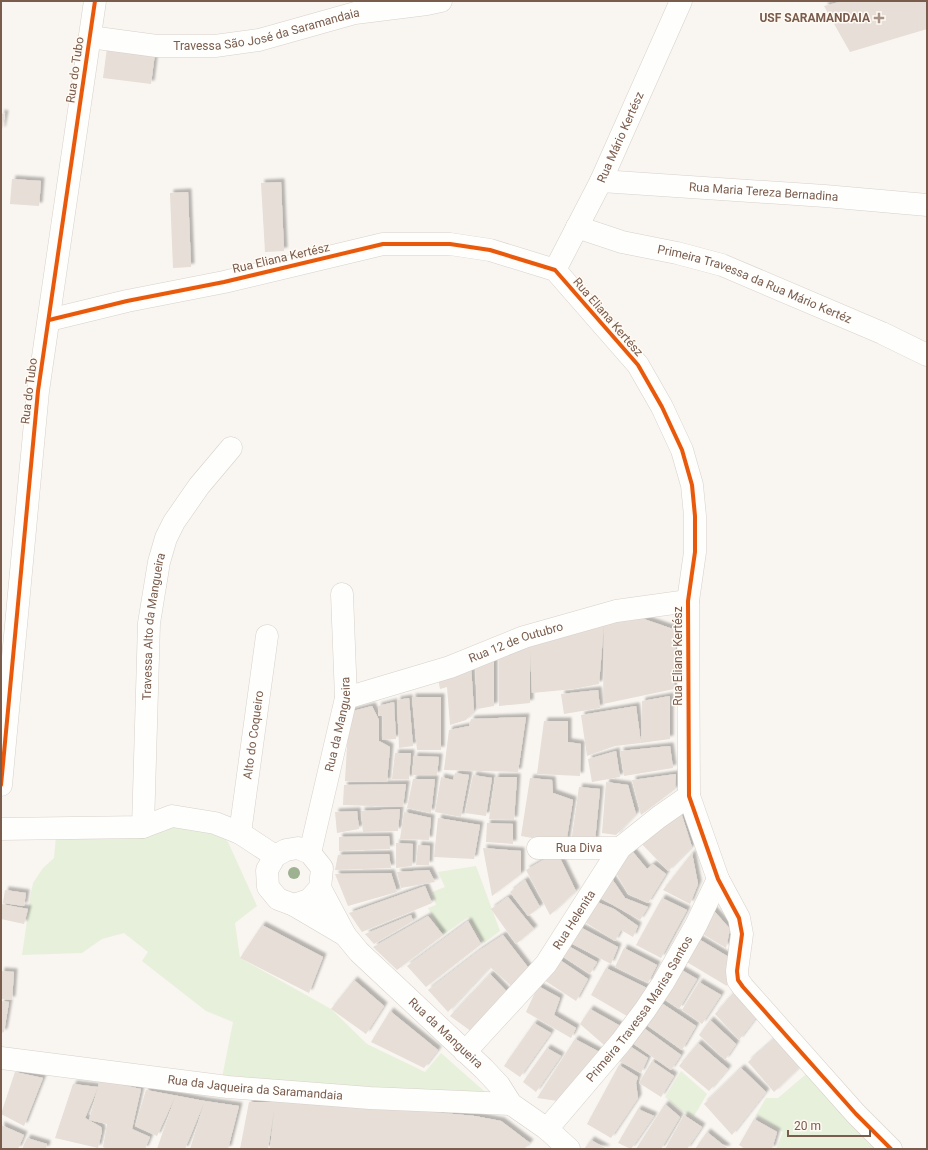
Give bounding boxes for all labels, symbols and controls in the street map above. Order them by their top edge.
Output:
street label: Travessa São José da Saramandaia [173,6,360,53]
place label: USF SARAMANDAIA [759,11,871,25]
marker: USF SARAMANDAIA [873,12,885,24]
street label: Rua do Tubo [63,36,87,104]
street label: Rua Mário Kertész [594,90,647,185]
street label: Rua Maria Tereza Bernadina [689,180,839,204]
street label: Rua Eliana Kertész [231,240,331,276]
street label: Primeira Travessa da Rua Mário Kertéz [656,242,854,326]
street label: Rua Eliana Kertész [570,275,646,359]
street label: Rua do Tubo [18,357,40,425]
street label: Travessa Alto da Mangueira [140,551,168,700]
street label: Rua Eliana Kertész [671,606,685,706]
street label: Rua 12 de Outubro [467,619,565,666]
street label: Rua da Mangueira [322,677,353,773]
street label: Alto do Coqueiro [240,690,266,780]
street label: Rua Diva [556,841,602,855]
street label: Rua Helenita [550,887,598,952]
street label: Primeira Travessa Marisa Santos [583,933,695,1085]
street label: Rua da Mangueira [406,995,486,1071]
street label: Rua da Jaqueira da Saramandaia [167,1072,343,1103]
scale bar [788,1112,870,1138]
text: 20 m [794,1119,821,1133]

